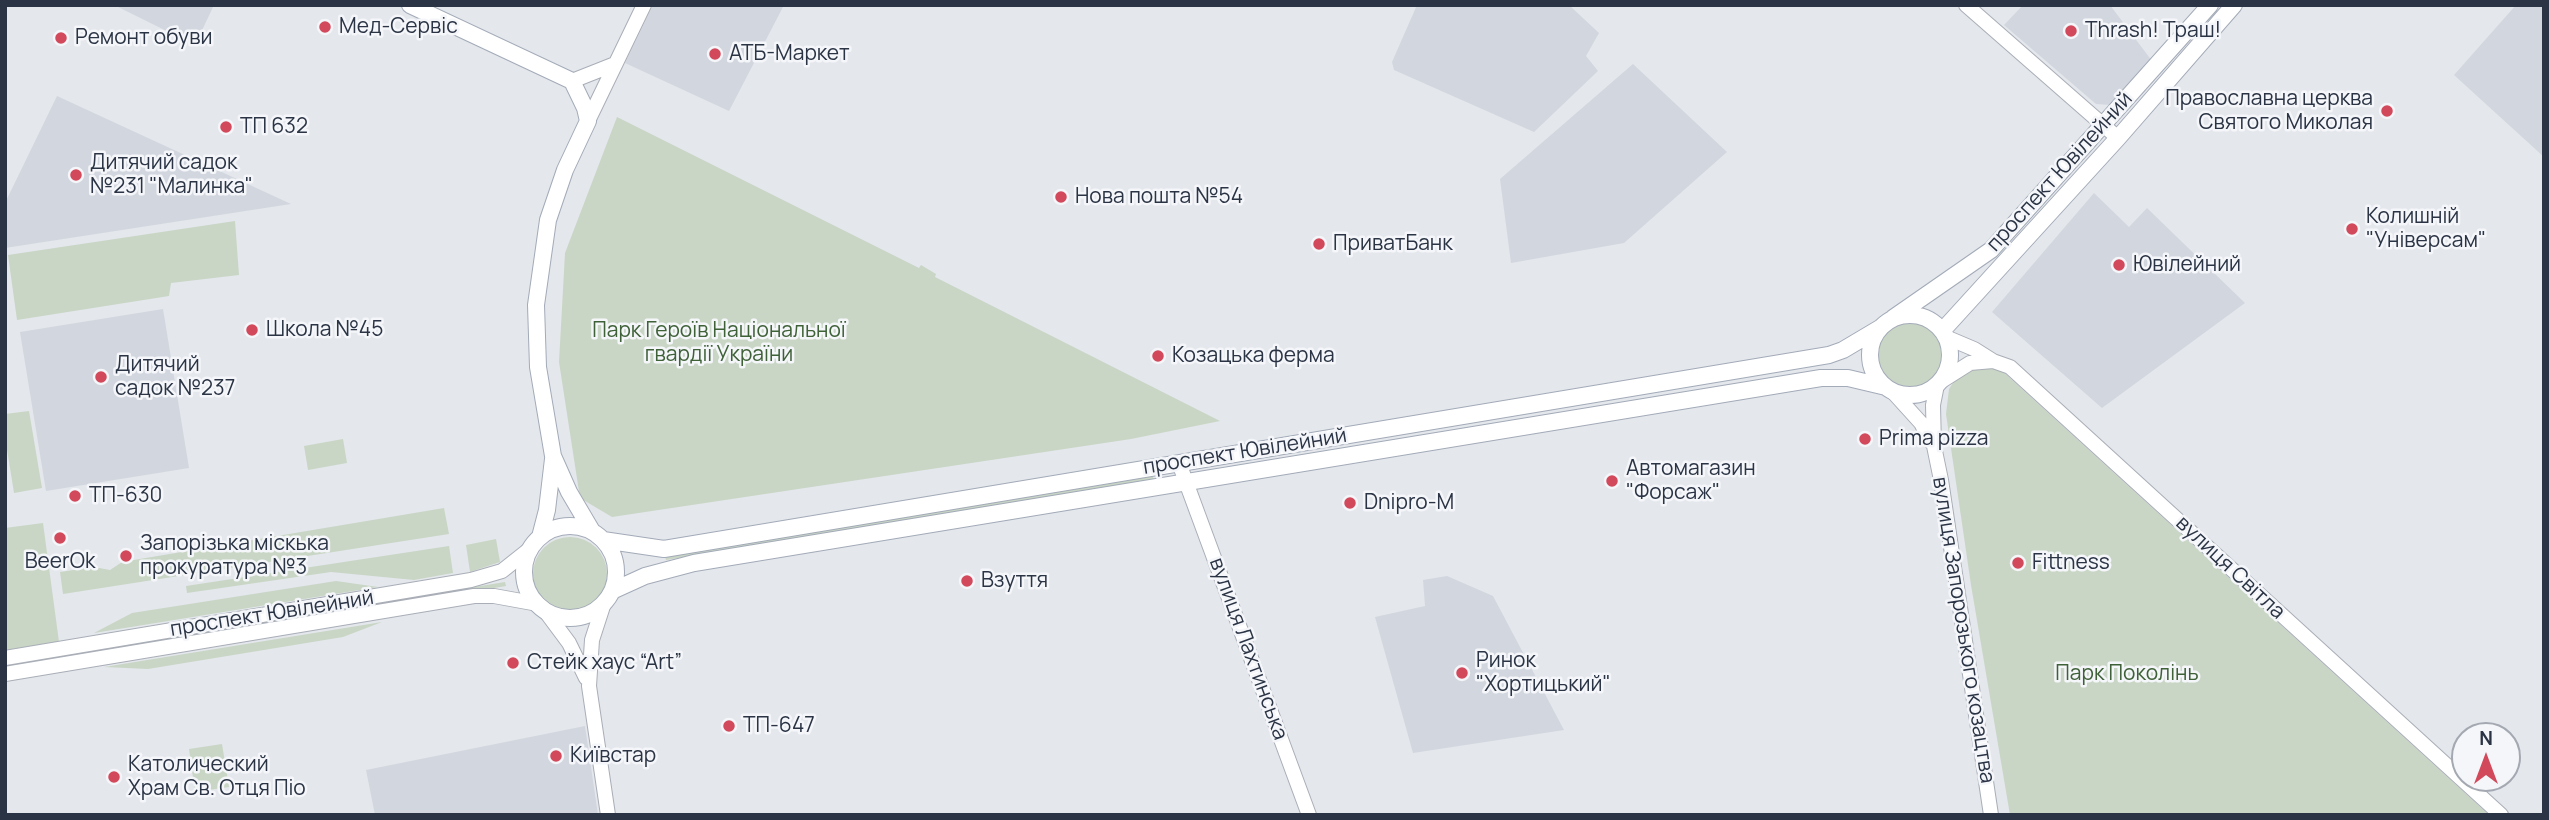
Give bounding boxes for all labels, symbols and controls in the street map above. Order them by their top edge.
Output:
place label: Мед-Сервіс [339,14,458,40]
place label: Thrash! Траш! [2085,18,2221,44]
marker: Мед-Сервіс [317,19,333,35]
marker: Thrash! Траш! [2063,23,2079,39]
place label: Ремонт обуви [75,25,212,51]
marker: Ремонт обуви [53,30,69,46]
place label: АТБ-Маркет [729,41,850,67]
marker: АТБ-Маркет [707,46,723,62]
place label: Православна церква Святого Миколая [2165,86,2373,136]
street label: проспект Ювілейний [1982,87,2138,257]
marker: Православна церква Святого Миколая [2379,103,2395,119]
place label: ТП 632 [240,114,308,140]
marker: ТП 632 [218,119,234,135]
place label: Дитячий садок №231 "Малинка" [90,150,253,200]
marker: Дитячий садок №231 "Малинка" [68,167,84,183]
place label: Нова пошта №54 [1075,184,1243,210]
marker: Нова пошта №54 [1053,189,1069,205]
place label: Колишній "Універсам" [2366,204,2486,254]
marker: Колишній "Універсам" [2344,221,2360,237]
place label: ПриватБанк [1333,231,1453,257]
marker: ПриватБанк [1311,236,1327,252]
place label: Ювілейний [2133,252,2241,278]
marker: Ювілейний [2111,257,2127,273]
place label: Школа №45 [266,317,383,343]
park label: Парк Героїв Національної гвардії України [592,318,846,368]
marker: Школа №45 [244,322,260,338]
place label: Козацька ферма [1172,343,1335,369]
marker: Козацька ферма [1150,348,1166,364]
place label: Дитячий садок №237 [115,352,235,402]
marker: Дитячий садок №237 [93,369,109,385]
street label: проспект Ювілейний [1141,423,1349,481]
place label: Prima pizza [1879,426,1988,452]
marker: Prima pizza [1857,431,1873,447]
place label: Автомагазин "Форсаж" [1626,456,1756,506]
marker: Автомагазин "Форсаж" [1604,473,1620,489]
street label: вулиця Запорозького козацтва [1926,475,2000,785]
place label: ТП-630 [89,483,162,509]
marker: ТП-630 [67,488,83,504]
place label: Dnipro-M [1364,490,1454,516]
marker: Dnipro-M [1342,495,1358,511]
street label: вулиця Світла [2170,511,2290,625]
marker: BeerOk [52,530,68,546]
place label: Запорізька міскька прокуратура №3 [140,531,329,581]
marker: Запорізька міскька прокуратура №3 [118,548,134,564]
place label: BeerOk [25,549,95,575]
place label: Fittness [2032,550,2110,576]
street label: вулиця Лахтинська [1203,554,1293,744]
marker: Fittness [2010,555,2026,571]
place label: Взуття [981,568,1048,594]
marker: Взуття [959,573,975,589]
street label: проспект Ювілейний [168,585,376,643]
place label: Ринок "Хортицький" [1476,648,1611,698]
place label: Стейк хаус “Art” [527,650,682,676]
marker: Стейк хаус “Art” [505,655,521,671]
park label: Парк Поколінь [2055,661,2199,687]
marker: Ринок "Хортицький" [1454,665,1470,681]
place label: ТП-647 [743,713,815,739]
marker: ТП-647 [721,718,737,734]
north arrow [2451,722,2521,792]
text: N [2479,725,2493,751]
place label: Київстар [570,743,656,769]
marker: Київстар [548,748,564,764]
place label: Католический Храм Св. Отця Піо [128,752,306,802]
marker: Католический Храм Св. Отця Піо [106,769,122,785]

